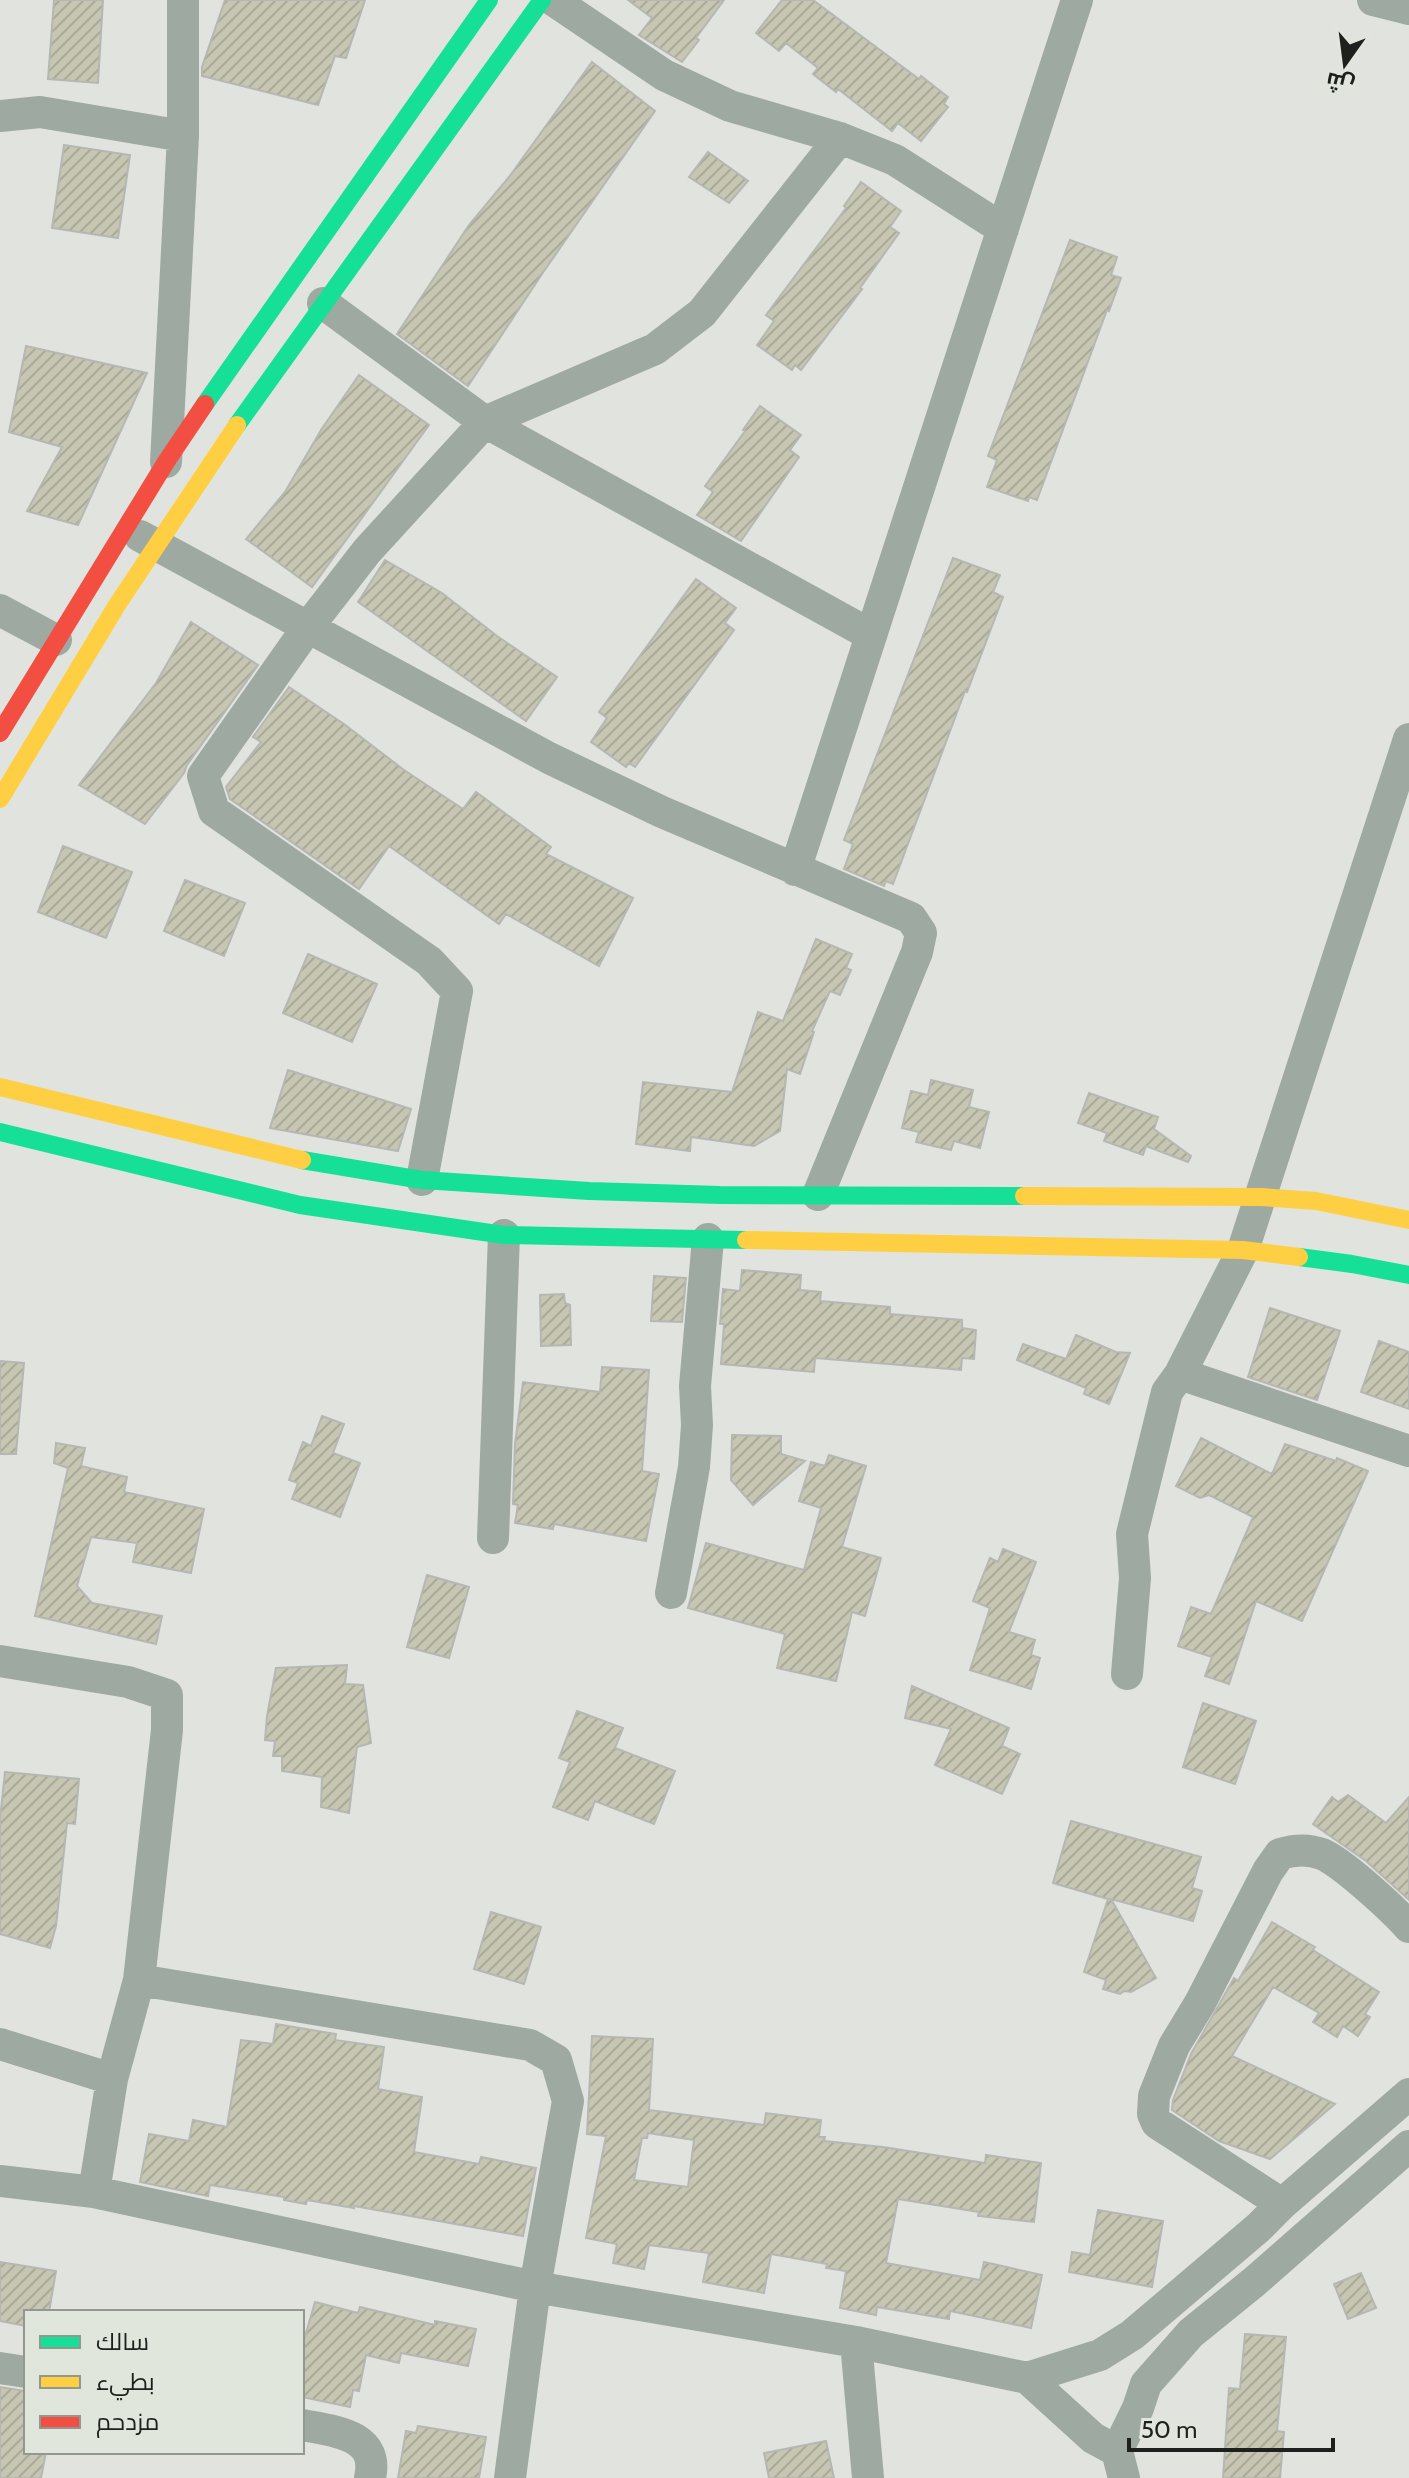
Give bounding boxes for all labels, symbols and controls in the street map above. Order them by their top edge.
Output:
north arrow [1305,24,1385,104]
text: ش [1323,66,1357,99]
legend [24,2310,304,2454]
text: سالك [96,2327,149,2356]
text: بطيء [96,2367,155,2401]
scale bar [1129,2402,1333,2452]
text: مزدحم [96,2407,159,2438]
text: 50 m [1141,2415,1197,2444]

